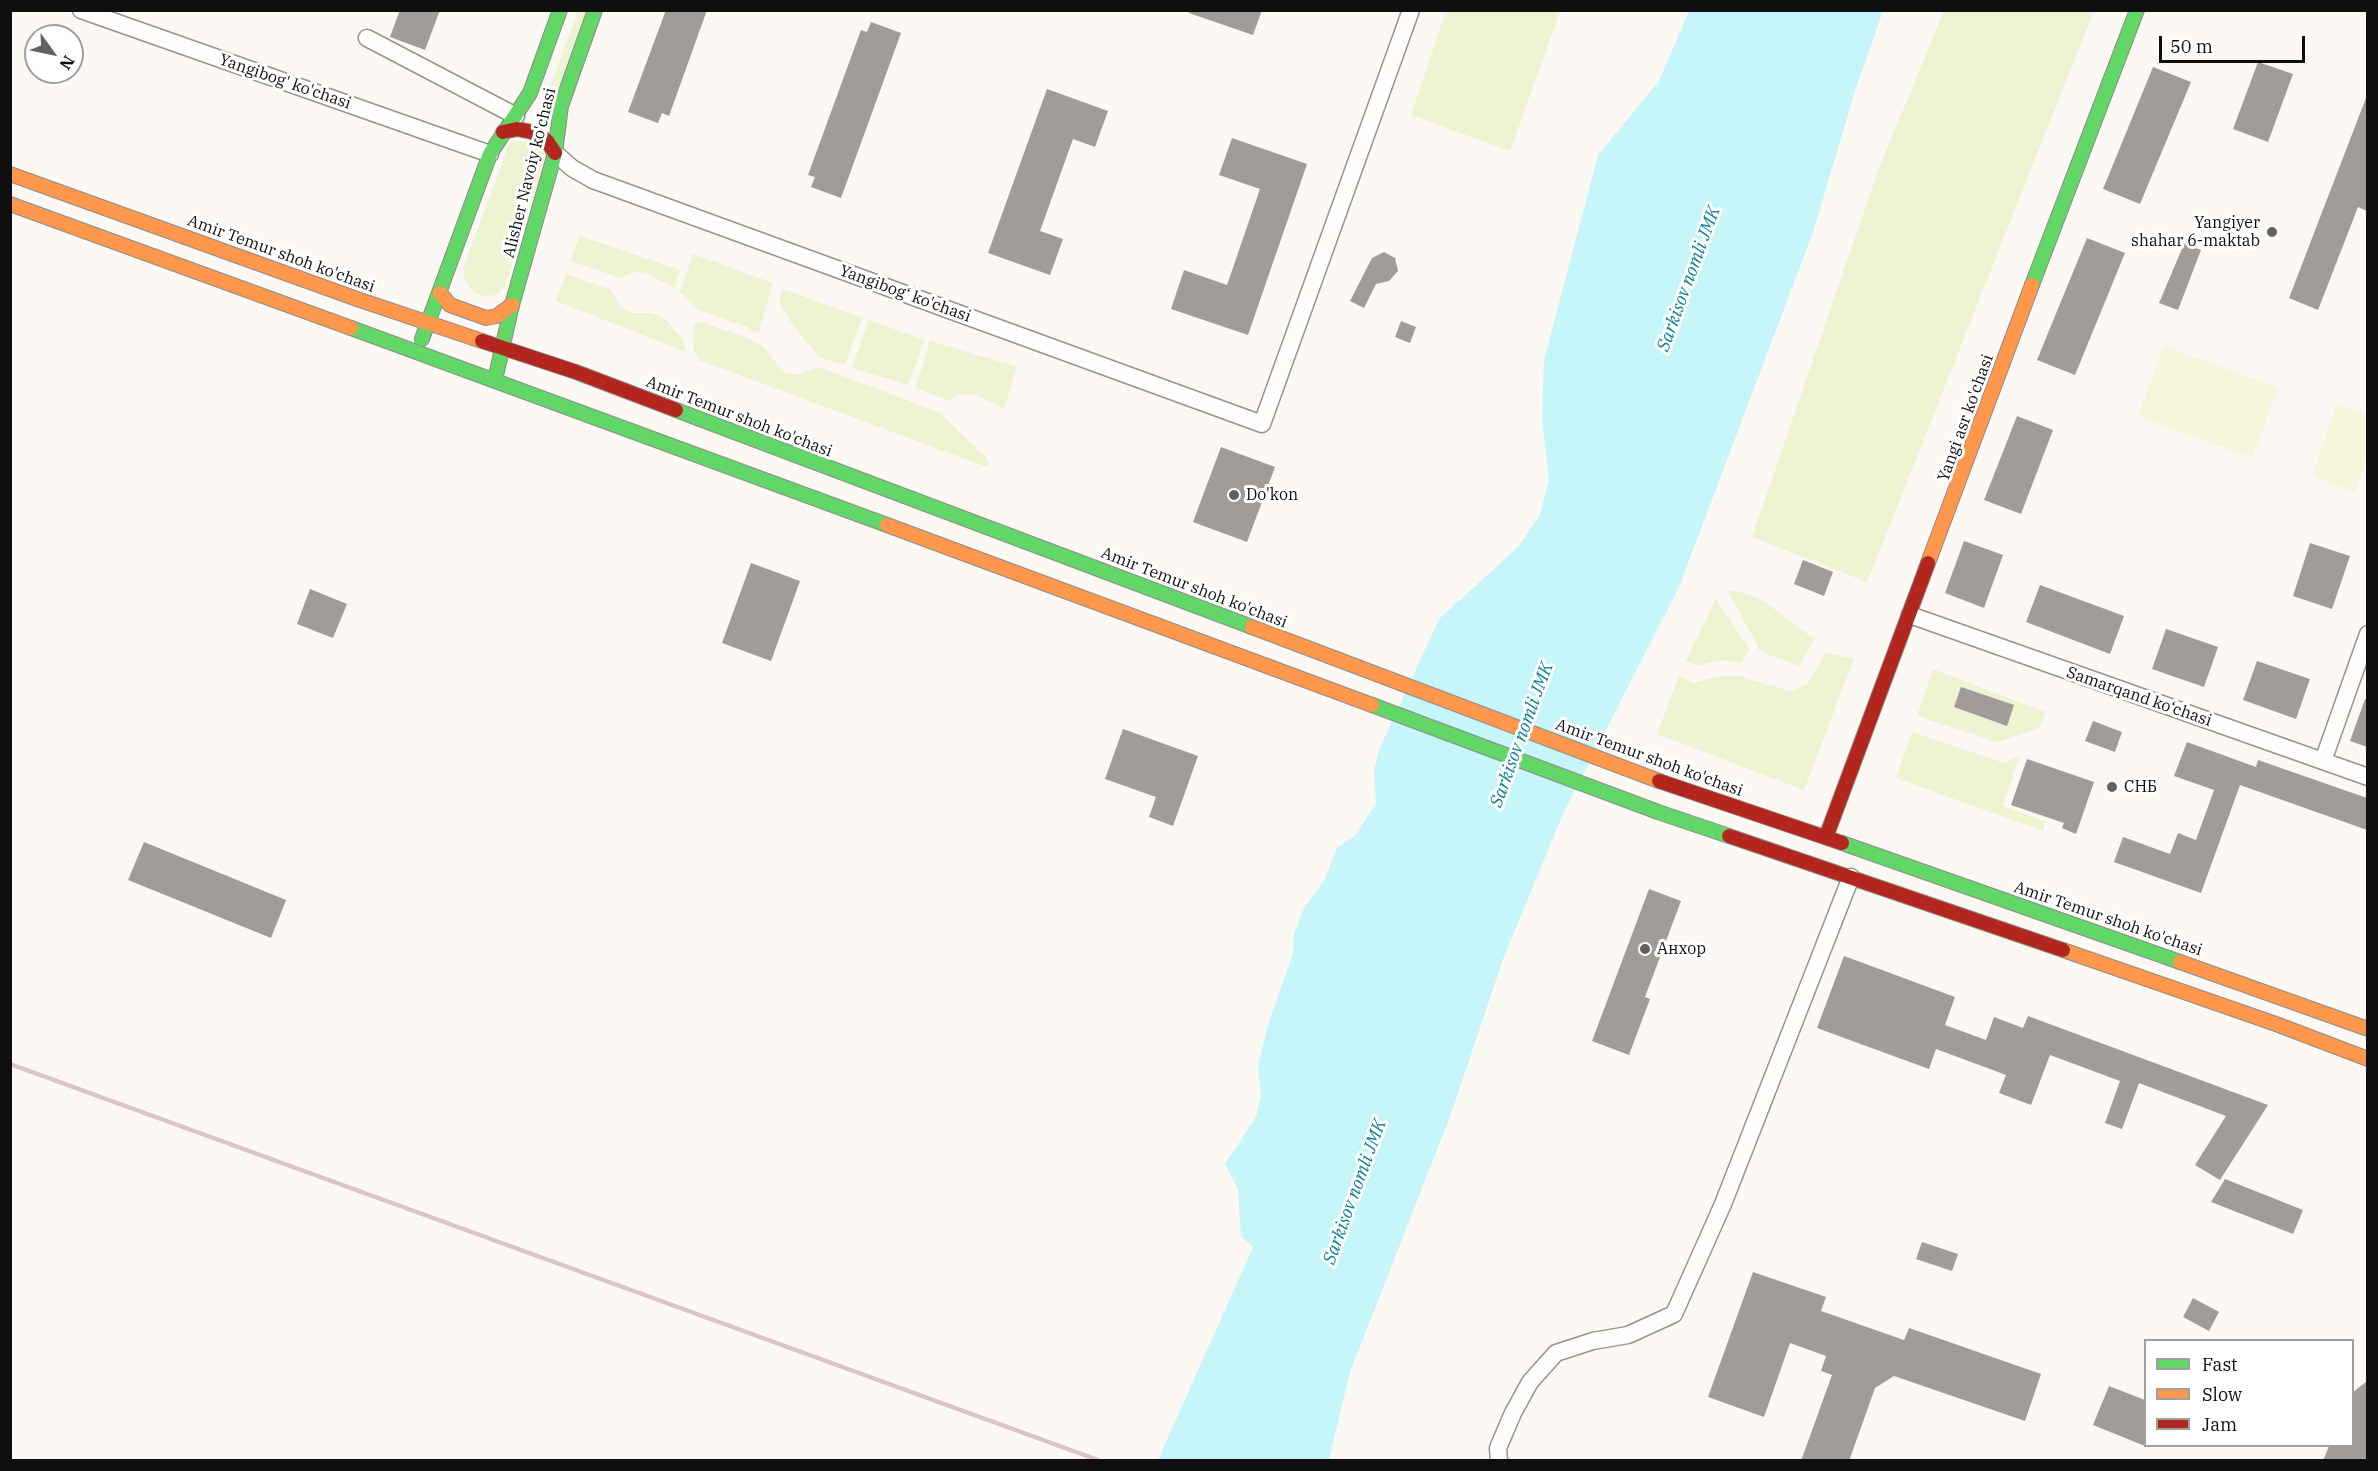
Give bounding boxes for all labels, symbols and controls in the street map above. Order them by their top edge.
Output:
north arrow [24,24,84,84]
scale bar [2162,24,2308,62]
text: 50 m [2170,35,2213,58]
street label: Yangibog' ko'chasi [217,50,353,114]
text: N [56,52,79,73]
street label: Alisher Navoiy ko'chasi [500,86,560,260]
water label: Sarkisov nomli JMK [1653,204,1725,354]
street label: Amir Temur shoh ko'chasi [185,211,377,297]
place label: Yangiyer shahar 6-maktab [2131,213,2260,251]
marker: Yangiyer shahar 6-maktab [2265,225,2279,239]
street label: Yangibog‘ ko'chasi [837,261,973,327]
street label: Yangi asr ko'chasi [1934,352,1998,484]
street label: Amir Temur shoh ko'chasi [643,373,835,461]
place label: Do'kon [1246,485,1298,505]
marker: Do'kon [1227,488,1241,502]
street label: Amir Temur shoh ko'chasi [1098,544,1290,632]
water label: Sarkisov nomli JMK [1486,660,1558,810]
street label: Samarqand ko‘chasi [2064,663,2214,731]
street label: Amir Temur shoh ko'chasi [1553,715,1745,801]
place label: СНБ [2124,777,2157,797]
marker: СНБ [2105,780,2119,794]
street label: Amir Temur shoh ko'chasi [2011,878,2205,960]
place label: Анхор [1657,939,1706,959]
marker: Анхор [1638,942,1652,956]
water label: Sarkisov nomli JMK [1319,1117,1391,1267]
legend [2144,1339,2354,1447]
text: Fast [2202,1353,2237,1376]
text: Slow [2202,1383,2242,1406]
text: Jam [2202,1413,2237,1436]

